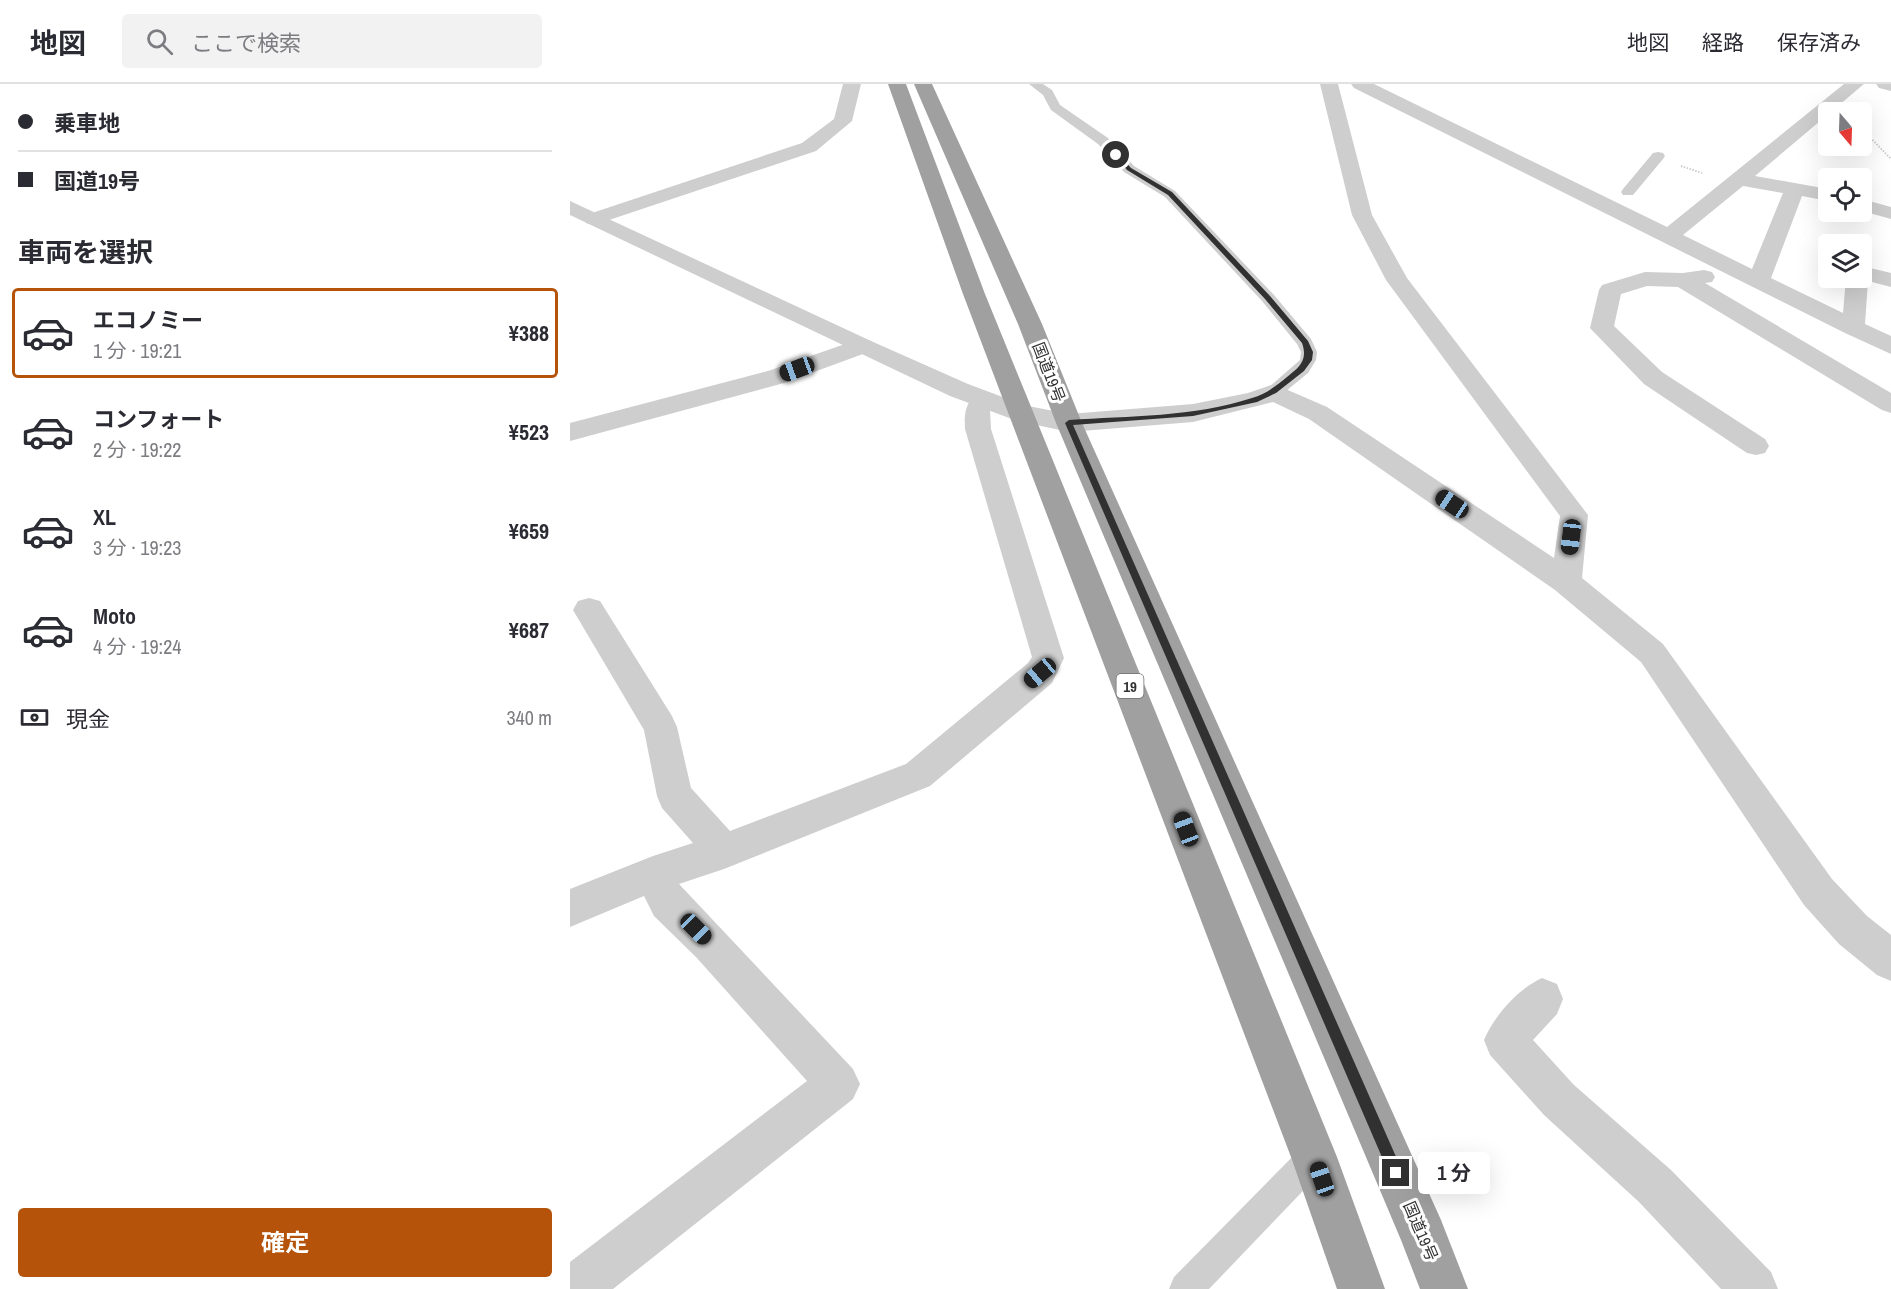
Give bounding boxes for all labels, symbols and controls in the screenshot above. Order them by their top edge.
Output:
search box [122,14,542,68]
text: 地図 [30,24,86,62]
icon: search [143,25,176,58]
text: ここで検索 [191,28,301,58]
text: 地図 [1627,28,1669,57]
text: 経路 [1702,28,1744,57]
text: 保存済み [1777,28,1861,57]
north arrow [1818,102,1872,156]
map controls [1818,102,1872,288]
text: 乗車地 [54,108,120,138]
route start [1102,141,1129,168]
text: 国道19号 [54,166,140,196]
button: locate [1818,168,1872,222]
text: 車両を選択 [18,234,153,270]
button: layers [1818,234,1872,288]
text: エコノミー [93,305,203,335]
icon: car [21,306,75,360]
text: ¥388 [509,318,549,348]
text: 1 分 · 19:21 [93,337,181,364]
street label: 国道19号 [1028,339,1070,405]
car [777,354,817,384]
text: コンフォート [93,404,224,434]
icon: car [21,405,75,459]
text: ¥523 [509,417,549,447]
text: 2 分 · 19:22 [93,436,181,463]
car [1432,486,1472,522]
text: XL [93,502,116,532]
icon: car [21,504,75,558]
text: ¥659 [509,516,549,546]
car [1560,518,1582,556]
text: 3 分 · 19:23 [93,534,181,561]
text: Moto [93,601,136,631]
icon: car [21,603,75,657]
text: ¥687 [509,615,549,645]
text: 4 分 · 19:24 [93,633,181,660]
car [1020,655,1060,691]
road number: 19 [1116,674,1144,698]
icon: cash [18,701,51,734]
text: 現金 [66,704,110,734]
text: 340 m [506,704,552,731]
car [1171,809,1201,849]
car [677,910,715,948]
callout: 1 分 [1417,1152,1489,1194]
car [1308,1159,1336,1199]
route end [1382,1159,1409,1186]
text: 1 分 [1437,1159,1471,1186]
street label: 国道19号 [1399,1198,1443,1264]
button: 確定 [18,1208,552,1277]

